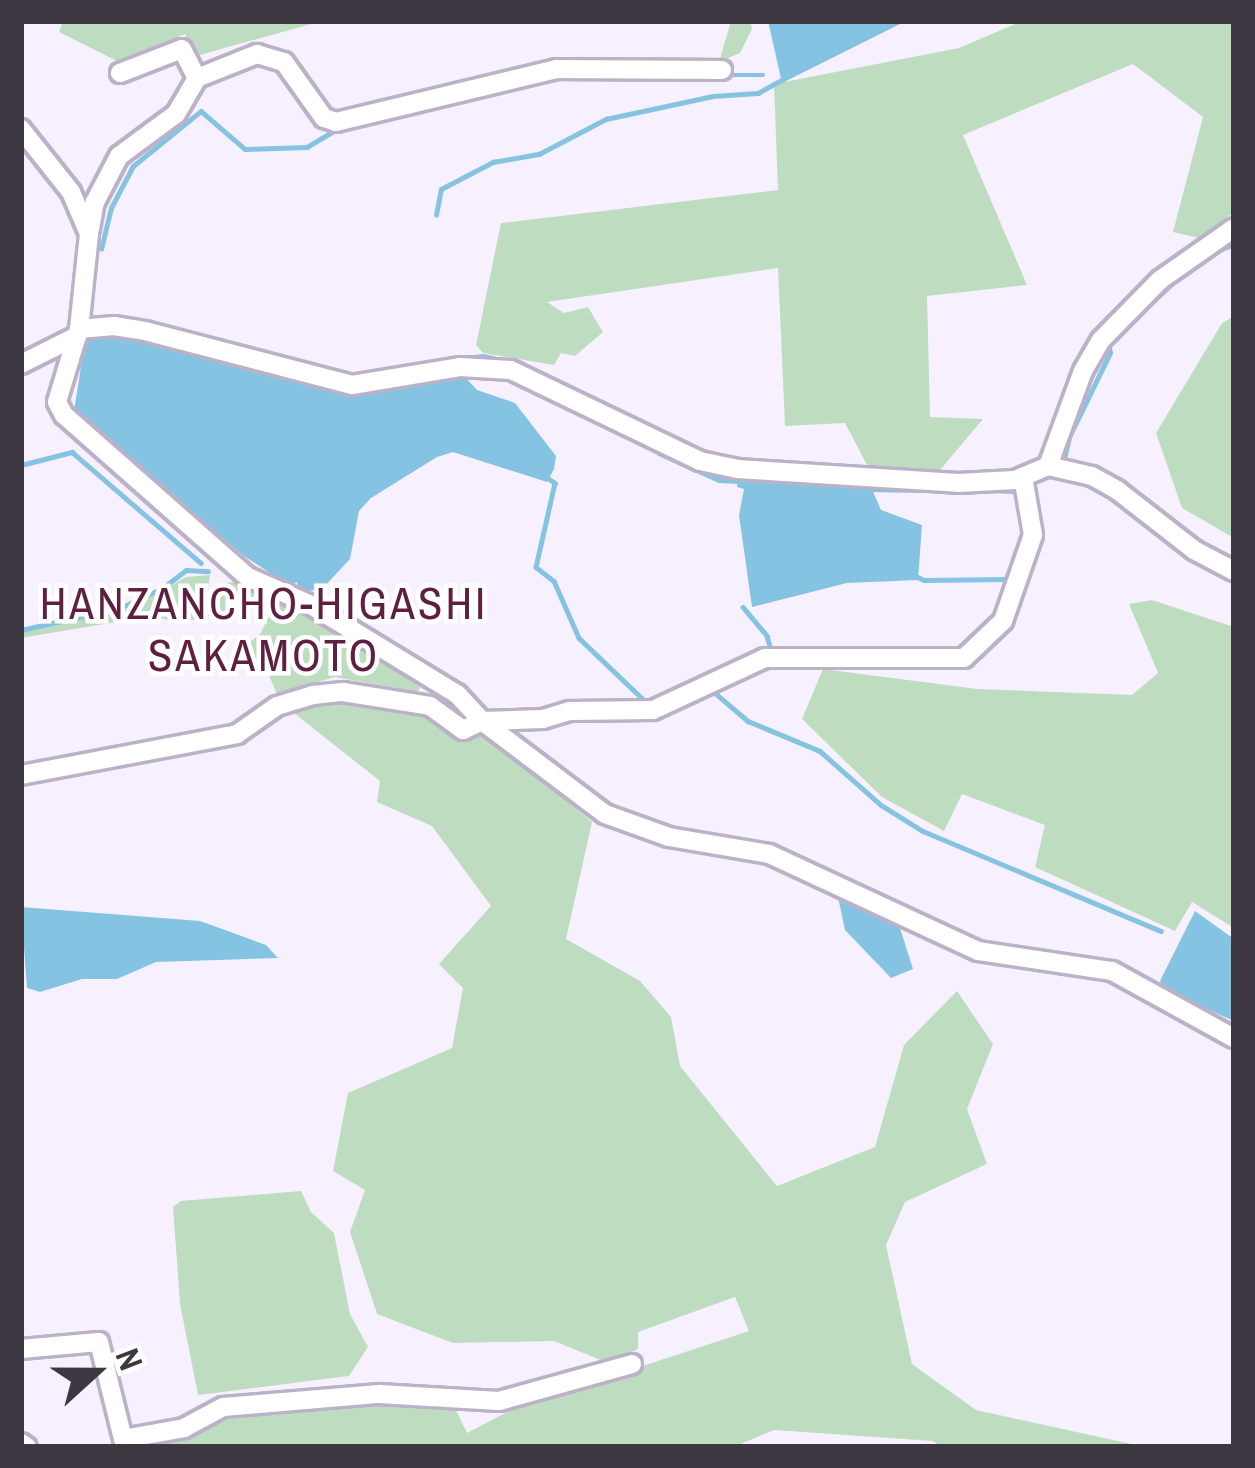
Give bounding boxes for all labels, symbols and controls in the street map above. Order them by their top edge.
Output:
district label: HANZANCHO-HIGASHI SAKAMOTO [40,576,488,682]
north arrow [36,1312,156,1432]
text: N [106,1342,154,1376]

